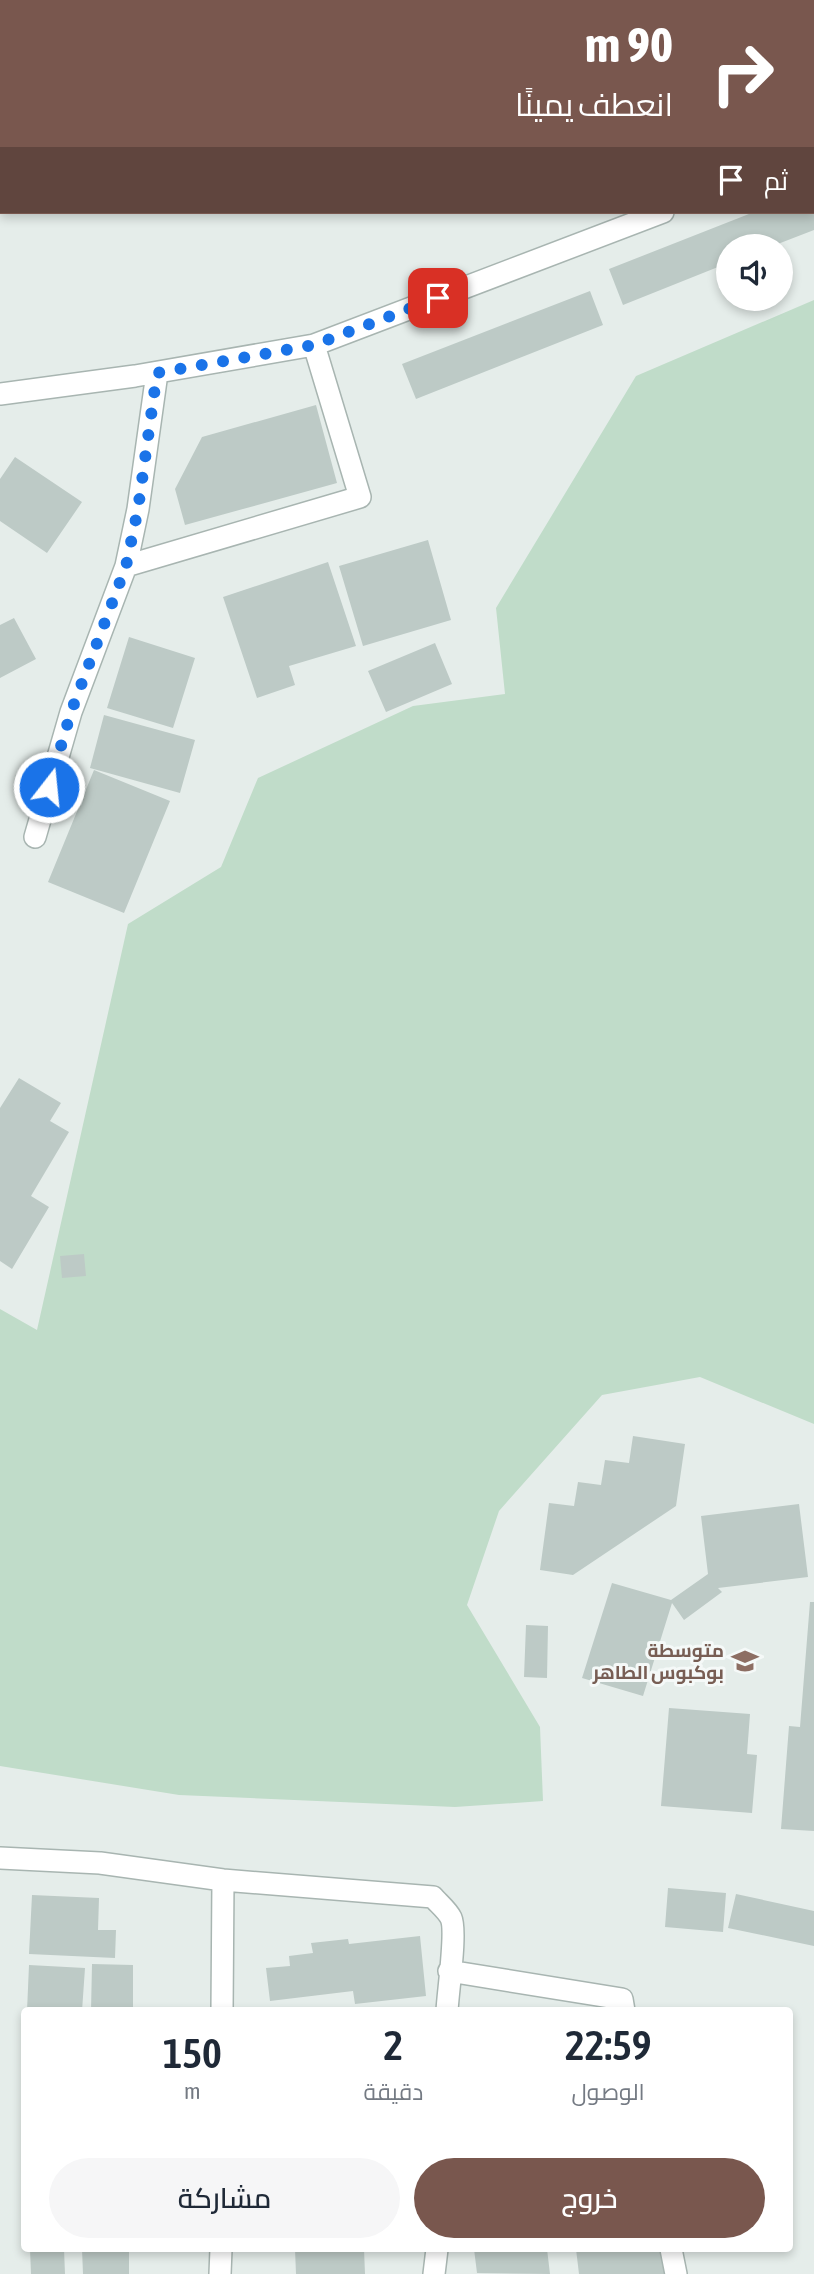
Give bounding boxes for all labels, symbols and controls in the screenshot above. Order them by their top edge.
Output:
text: 90 m [585,16,673,72]
icon: right [697,28,788,119]
text: انعطف يمينًا [515,86,673,123]
icon: arrive [712,161,750,199]
text: ثم [764,166,788,196]
map controls [716,234,793,311]
button: sound [716,234,793,311]
pin [408,268,468,328]
icon: arrive [419,279,457,317]
position arrow [12,750,86,824]
place label: متوسطة بوكبوس الطاهر [592,1639,724,1684]
school or university icon: متوسطة بوكبوس الطاهر [730,1646,760,1676]
text: 2 [384,2021,403,2069]
text: 22:59 [565,2021,651,2069]
text: 150 [163,2029,222,2077]
text: m [184,2078,201,2104]
text: دقيقة [363,2079,423,2105]
text: الوصول [572,2079,645,2105]
button: مشاركة [49,2158,400,2238]
button: خروج [414,2158,765,2238]

